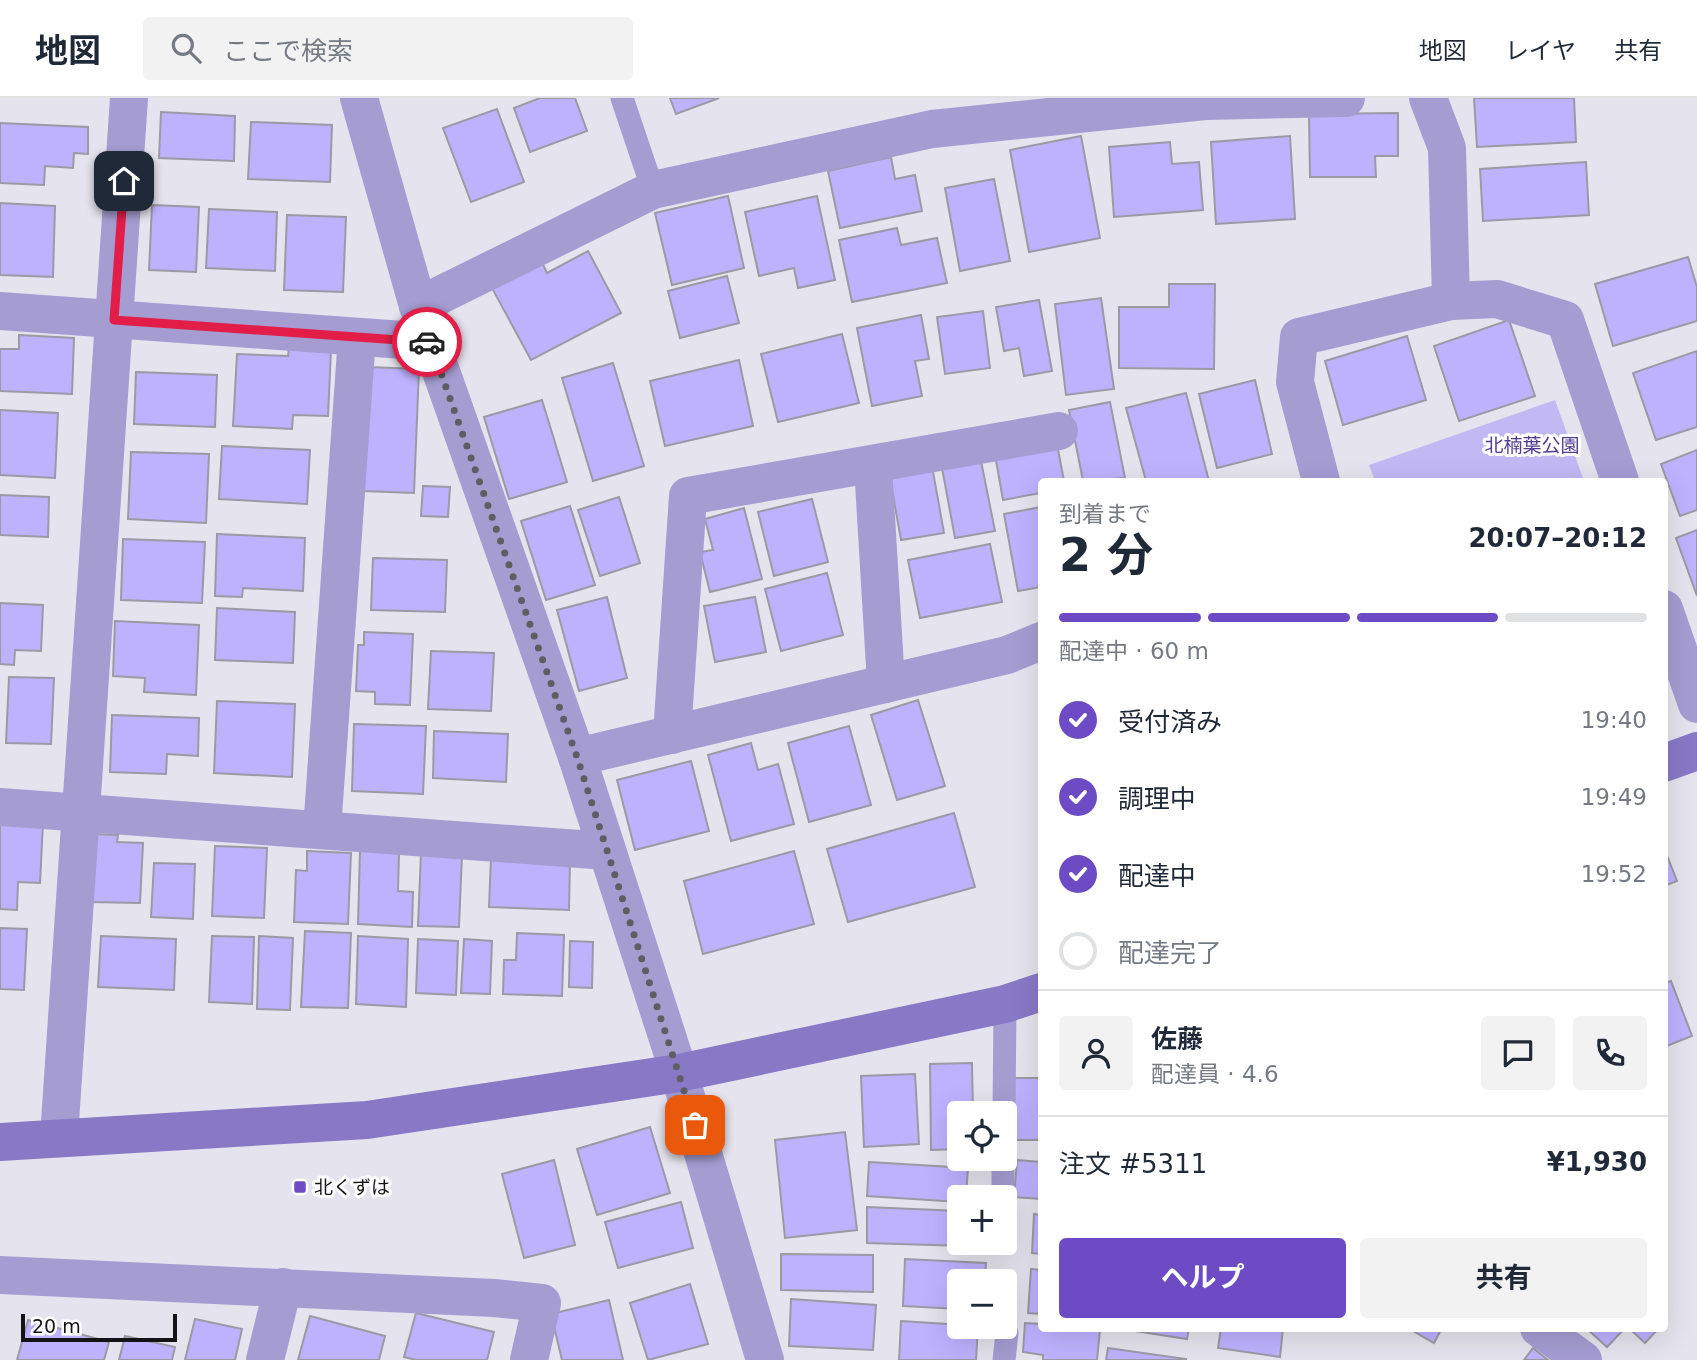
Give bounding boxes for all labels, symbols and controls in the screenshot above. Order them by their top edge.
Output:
search box [143,17,633,80]
icon: search [167,29,205,67]
text: 地図 [35,31,101,70]
text: ここで検索 [223,36,353,66]
text: 地図 [1419,37,1467,65]
text: レイヤ [1505,37,1576,65]
text: 共有 [1614,37,1662,65]
pin [94,151,154,211]
icon: home [105,162,143,200]
courier [392,307,462,377]
icon: car [408,323,446,361]
park label: 北楠葉公園 [1484,434,1580,456]
text: 到着まで [1059,501,1151,527]
text: 20:07–20:12 [1468,523,1647,553]
text: 2 分 [1059,528,1153,582]
text: 配達中 · 60 m [1059,638,1209,664]
icon: check [1059,701,1097,739]
text: 受付済み [1118,707,1222,737]
text: 19:40 [1581,707,1647,733]
icon: check [1059,778,1097,816]
text: 調理中 [1118,784,1196,814]
text: 19:49 [1581,784,1647,810]
icon: check [1059,855,1097,893]
text: 配達中 [1118,861,1196,891]
text: 19:52 [1581,861,1647,887]
text: 配達完了 [1118,938,1222,968]
button: person [1059,1016,1133,1090]
button: chat [1481,1016,1555,1090]
button: phone [1573,1016,1647,1090]
text: 佐藤 [1151,1024,1203,1054]
text: 配達員 · 4.6 [1151,1061,1279,1087]
pin [665,1095,725,1155]
map controls [947,1101,1017,1339]
button: locate [947,1101,1017,1171]
icon: bag [676,1106,714,1144]
text: ¥1,930 [1547,1147,1647,1177]
text: 注文 #5311 [1059,1149,1207,1179]
place label: 北くずは [314,1176,390,1198]
marker: 北くずは [292,1179,308,1195]
button: + [947,1185,1017,1255]
button: ヘルプ [1059,1238,1346,1318]
button: 共有 [1360,1238,1647,1318]
button: − [947,1269,1017,1339]
scale bar [21,1311,177,1343]
text: 20 m [32,1315,81,1337]

